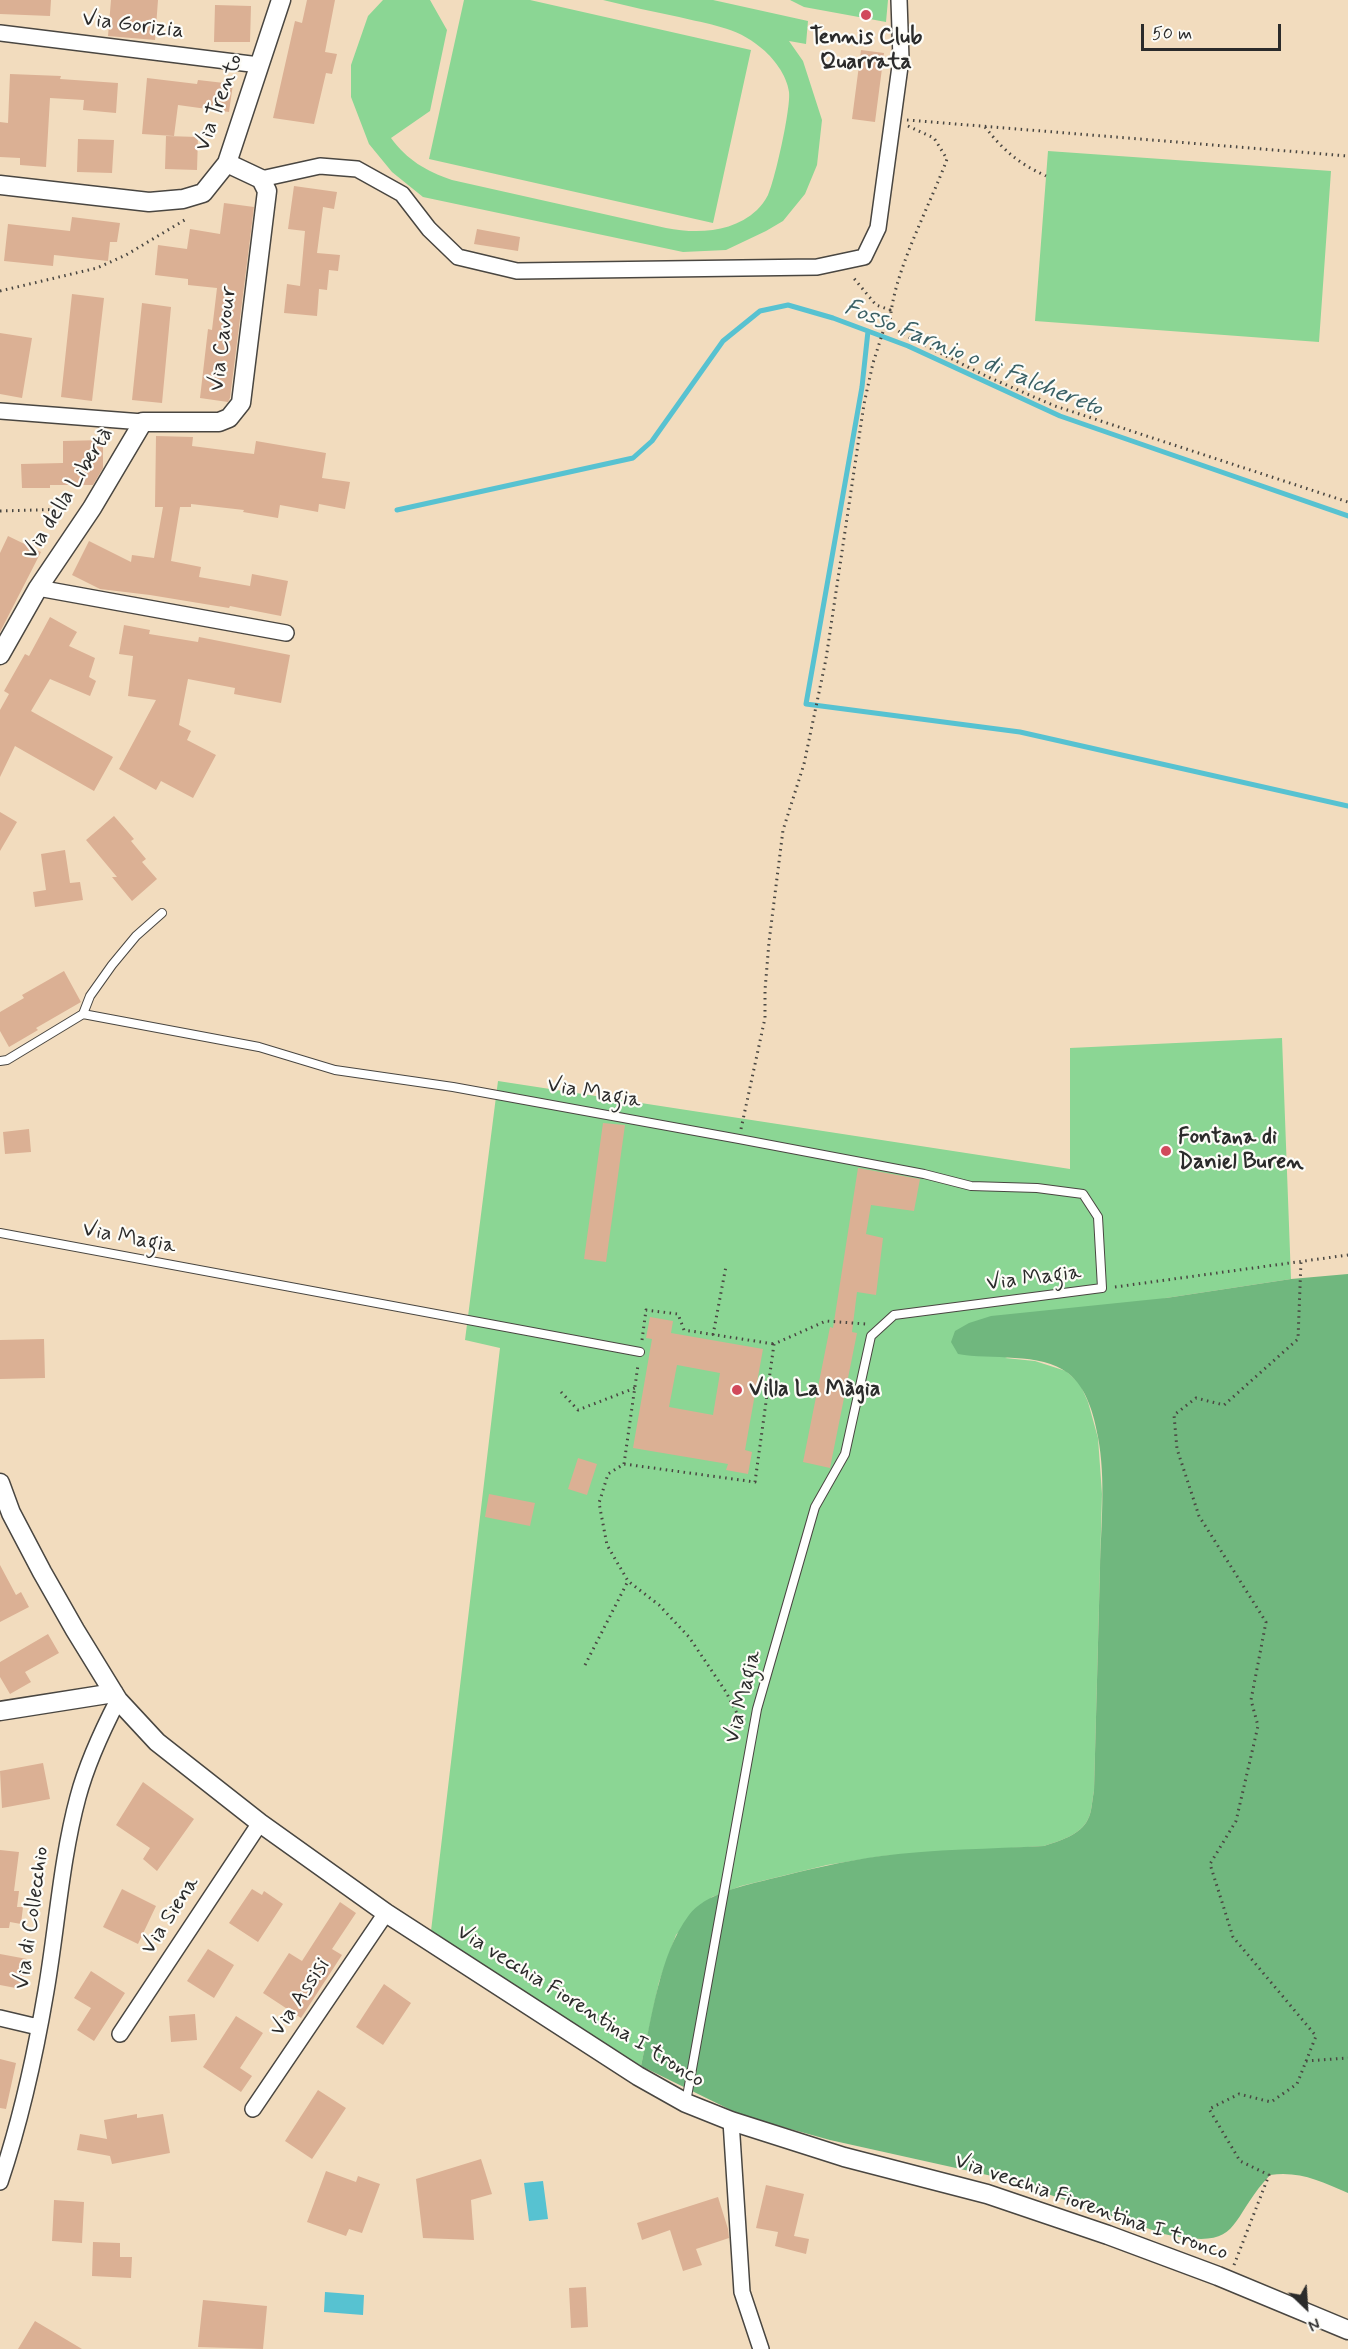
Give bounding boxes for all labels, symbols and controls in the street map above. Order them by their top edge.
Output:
street label: Via Gorizia [81,7,185,45]
marker: Tennis Club Quarrata [859,8,873,22]
scale bar [1144,12,1284,50]
text: 50 m [1152,22,1192,46]
place label: Tennis Club Quarrata [810,25,922,76]
street label: Via Trento [190,51,250,155]
street label: Via Cavour [204,285,244,393]
water label: Fosso Farnio o di Falchereto [840,294,1106,424]
street label: Via della Libertà [18,423,120,565]
street label: Via Magia [545,1073,643,1115]
place label: Fontana di Daniel Buren [1178,1125,1303,1176]
marker: Fontana di Daniel Buren [1159,1144,1173,1158]
street label: Via Magia [80,1217,178,1261]
street label: Via Magia [985,1260,1083,1298]
place label: Villa La Màgia [749,1377,880,1403]
marker: Villa La Màgia [730,1383,744,1397]
street label: Via Magia [720,1648,768,1746]
street label: Via di Collecchio [10,1845,56,1991]
street label: Via Siena [136,1872,206,1960]
street label: Via vecchia Fiorentina I tronco [451,1920,709,2094]
street label: Via Assisi [265,1954,337,2042]
street label: Via vecchia Fiorentina I tronco [951,2149,1231,2267]
north arrow [1276,2277,1336,2337]
text: N [1305,2312,1323,2336]

